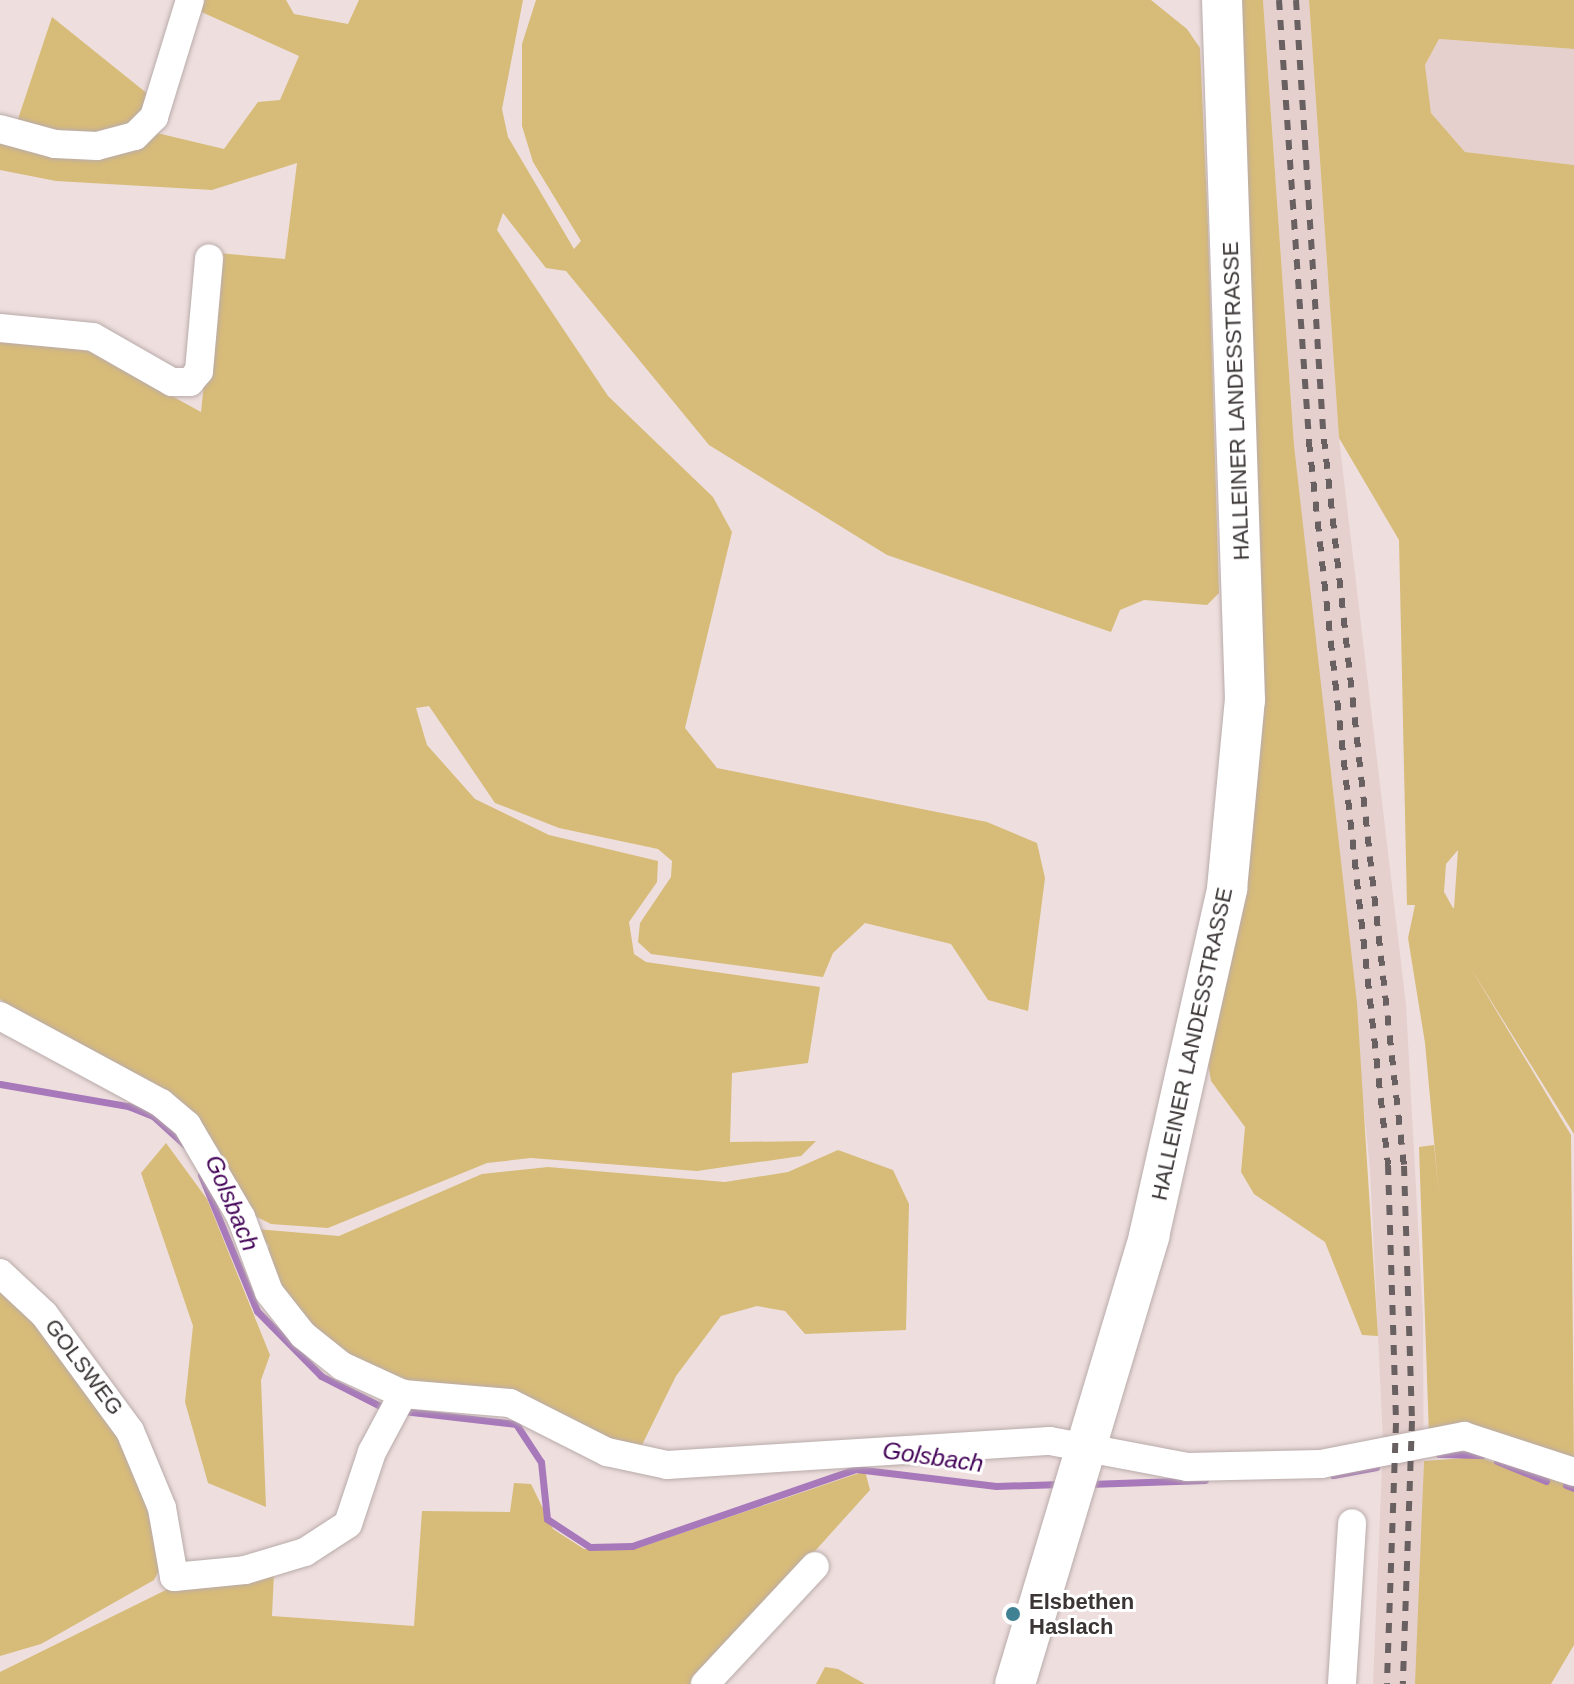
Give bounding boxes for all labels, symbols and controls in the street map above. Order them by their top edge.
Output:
street label: HALLEINER LANDESSTRASSE [1217,241,1255,561]
street label: HALLEINER LANDESSTRASSE [1146,885,1238,1203]
water label: Golsbach [199,1151,265,1255]
street label: GOLSWEG [39,1314,129,1420]
water label: Golsbach [881,1436,985,1478]
place label: Elsbethen Haslach [1029,1588,1134,1640]
marker: Elsbethen Haslach [1004,1605,1022,1623]

